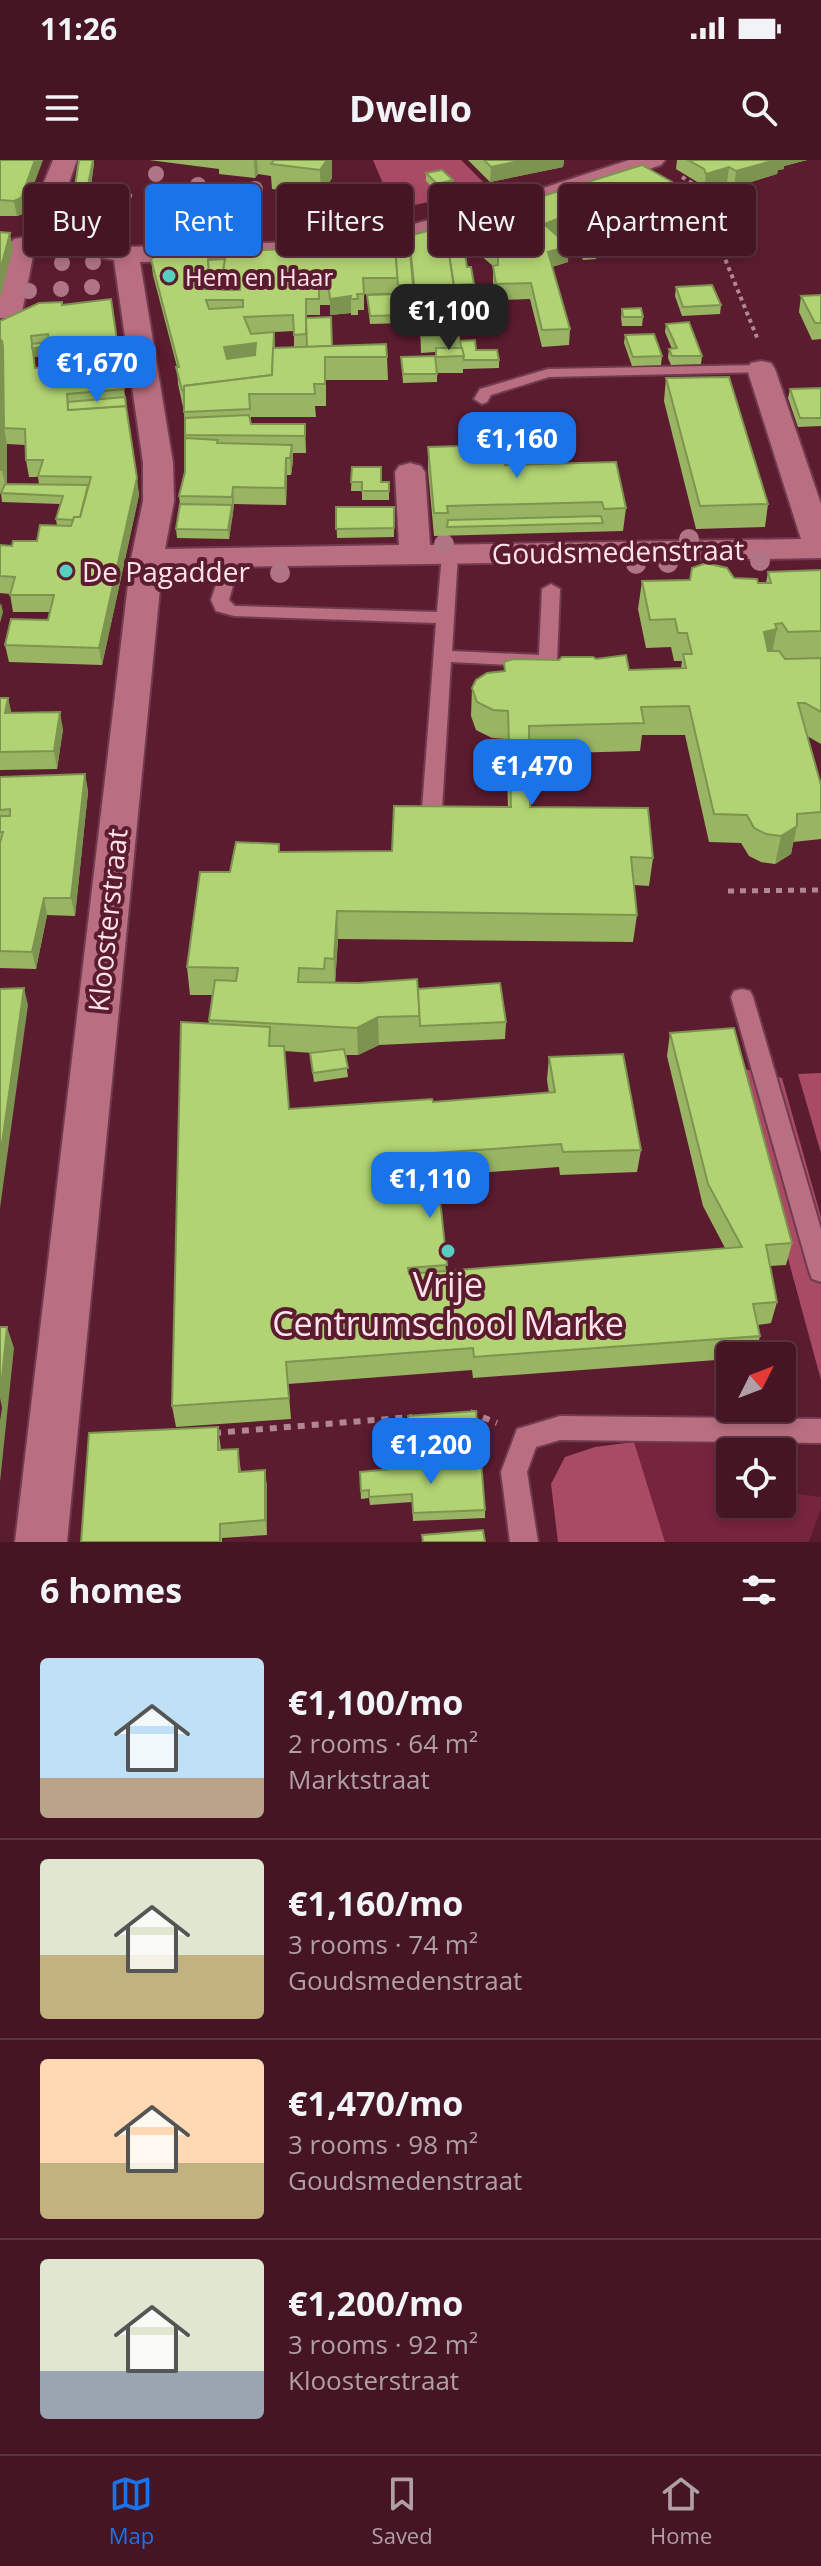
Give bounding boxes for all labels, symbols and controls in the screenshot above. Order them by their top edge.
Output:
text: 11:26 [40,8,117,49]
text: Dwello [349,84,472,133]
icon: menu [40,86,84,130]
icon: search [737,86,781,130]
chip: Buy [24,184,129,256]
chip: Rent [145,184,261,256]
chip: Filters [277,184,413,256]
chip: New [429,184,543,256]
chip: Apartment [559,184,756,256]
place label: Hem en Haar [185,260,333,293]
marker: Hem en Haar [160,267,178,285]
pin: €1,100 [384,284,514,352]
text: €1,100 [408,292,490,328]
pin: €1,670 [32,336,162,404]
text: €1,670 [56,344,138,380]
pin: €1,160 [452,412,582,480]
text: €1,160 [476,420,558,456]
street label: Goudsmedenstraat [491,530,745,572]
place label: De Pagadder [82,552,250,590]
marker: De Pagadder [57,562,75,580]
pin: €1,470 [467,739,597,807]
text: €1,470 [491,747,573,783]
street label: Kloosterstraat [78,826,136,1014]
pin: €1,110 [365,1152,495,1220]
text: €1,110 [389,1160,471,1196]
marker: Vrije Centrumschool Marke [439,1242,457,1260]
place label: Vrije Centrumschool Marke [272,1261,624,1346]
north arrow [716,1342,796,1422]
map controls [716,1342,796,1518]
pin: €1,200 [366,1418,496,1486]
text: €1,200 [390,1426,472,1462]
button: locate [716,1438,796,1518]
text: 6 homes [40,1567,182,1613]
icon: filters [737,1568,781,1612]
text: €1,100/mo [288,1679,463,1725]
icon: home [104,1690,200,1786]
text: 2 rooms · 64 m² [288,1725,478,1761]
text: Marktstraat [288,1761,430,1797]
text: €1,160/mo [288,1880,463,1926]
icon: home [104,1891,200,1987]
text: 3 rooms · 74 m² [288,1926,478,1962]
text: Goudsmedenstraat [288,1962,522,1998]
text: €1,470/mo [288,2080,463,2126]
icon: home [104,2091,200,2187]
text: 3 rooms · 98 m² [288,2126,478,2162]
text: Goudsmedenstraat [288,2162,522,2198]
text: €1,200/mo [288,2280,463,2326]
icon: home [104,2291,200,2387]
text: 3 rooms · 92 m² [288,2326,478,2362]
text: Kloosterstraat [288,2362,459,2398]
tab: Map [109,2472,154,2550]
tab: Saved [372,2472,433,2550]
tab: Home [650,2472,712,2550]

